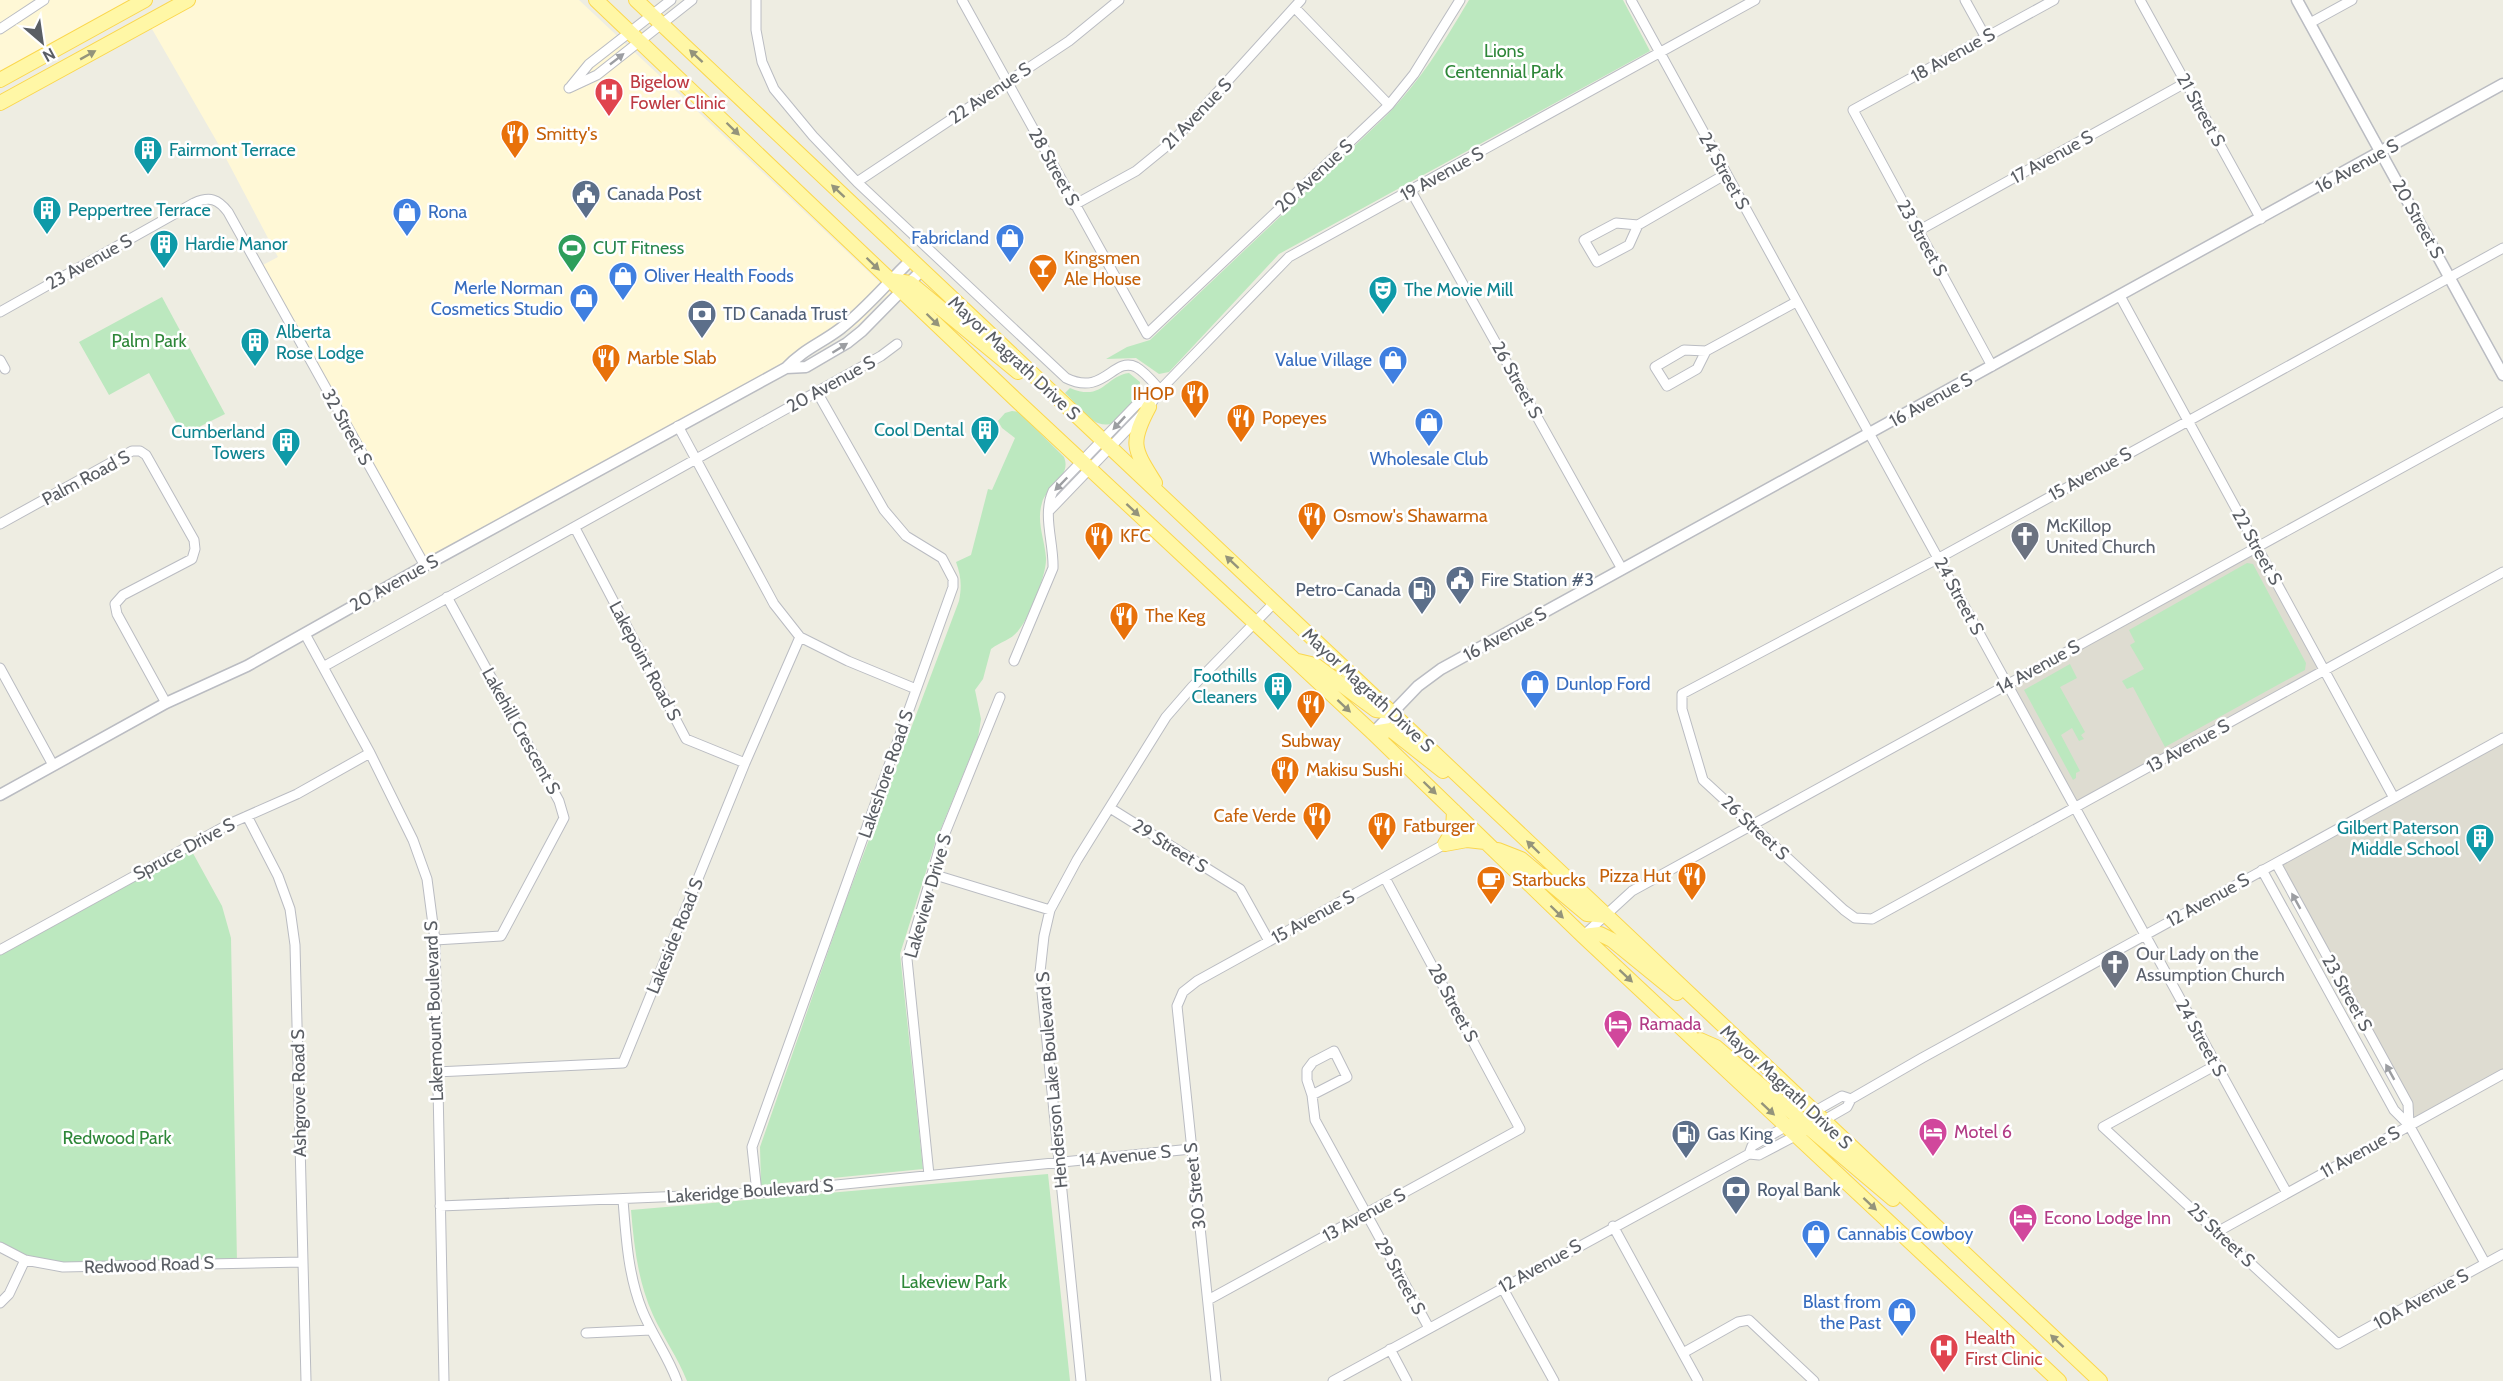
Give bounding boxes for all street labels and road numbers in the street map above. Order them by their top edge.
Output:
street label: 18 Avenue S [1907,23,1999,87]
street label: 22 Avenue S [945,57,1035,129]
street label: 21 Street S [2172,70,2230,150]
street label: 21 Avenue S [1157,74,1237,154]
street label: 28 Street S [1024,124,1084,210]
street label: 17 Avenue S [2007,125,2097,189]
street label: 24 Street S [1694,129,1754,213]
street label: 16 Avenue S [2312,134,2402,198]
street label: 20 Avenue S [1271,135,1357,217]
street label: 19 Avenue S [1397,142,1487,206]
street label: 20 Street S [2387,176,2449,262]
street label: 23 Street S [1892,196,1952,280]
street label: 23 Avenue S [42,229,136,295]
street label: Mayor Magrath Drive S [943,291,1085,425]
street label: 26 Street S [1487,338,1547,422]
street label: 20 Avenue S [783,351,879,417]
street label: 16 Avenue S [1886,368,1976,432]
street label: 32 Street S [317,385,377,469]
street label: 15 Avenue S [2045,442,2135,506]
street label: Palm Road S [38,446,134,510]
street label: 22 Street S [2227,505,2287,589]
street label: 20 Avenue S [346,550,442,616]
street label: 24 Street S [1929,553,1989,639]
street label: Lakepoint Road S [604,598,686,724]
street label: 16 Avenue S [1460,602,1550,666]
street label: Mayor Magrath Drive S [1297,623,1439,757]
street label: 14 Avenue S [1992,635,2084,699]
street label: Lakehill Crescent S [477,664,565,798]
street label: Lakeshore Road S [854,707,918,841]
street label: 13 Avenue S [2143,714,2233,778]
street label: 26 Street S [1717,791,1793,865]
street label: Spruce Drive S [129,813,239,885]
street label: 29 Street S [1128,814,1212,878]
street label: Lakeview Drive S [900,831,956,961]
street label: 12 Avenue S [2163,868,2253,932]
street label: Lakeside Road S [642,875,708,997]
street label: 15 Avenue S [1268,885,1358,949]
street label: Lakemount Boulevard S [420,920,448,1102]
street label: 23 Street S [2317,951,2377,1035]
street label: 28 Street S [1423,960,1483,1046]
street label: Henderson Lake Boulevard S [1032,971,1072,1189]
street label: 24 Street S [2171,996,2231,1080]
street label: Mayor Magrath Drive S [1715,1020,1857,1154]
street label: Ashgrove Road S [287,1029,311,1157]
street label: 11 Avenue S [2316,1121,2404,1183]
street label: 14 Avenue S [1078,1140,1172,1172]
street label: 30 Street S [1180,1141,1210,1231]
street label: Lakeridge Boulevard S [666,1174,834,1208]
street label: 13 Avenue S [1319,1183,1409,1247]
street label: 25 Street S [2183,1198,2259,1272]
street label: 29 Street S [1370,1234,1430,1318]
street label: 12 Avenue S [1495,1234,1585,1298]
street label: Redwood Road S [84,1252,214,1278]
street label: 10A Avenue S [2370,1264,2472,1334]

